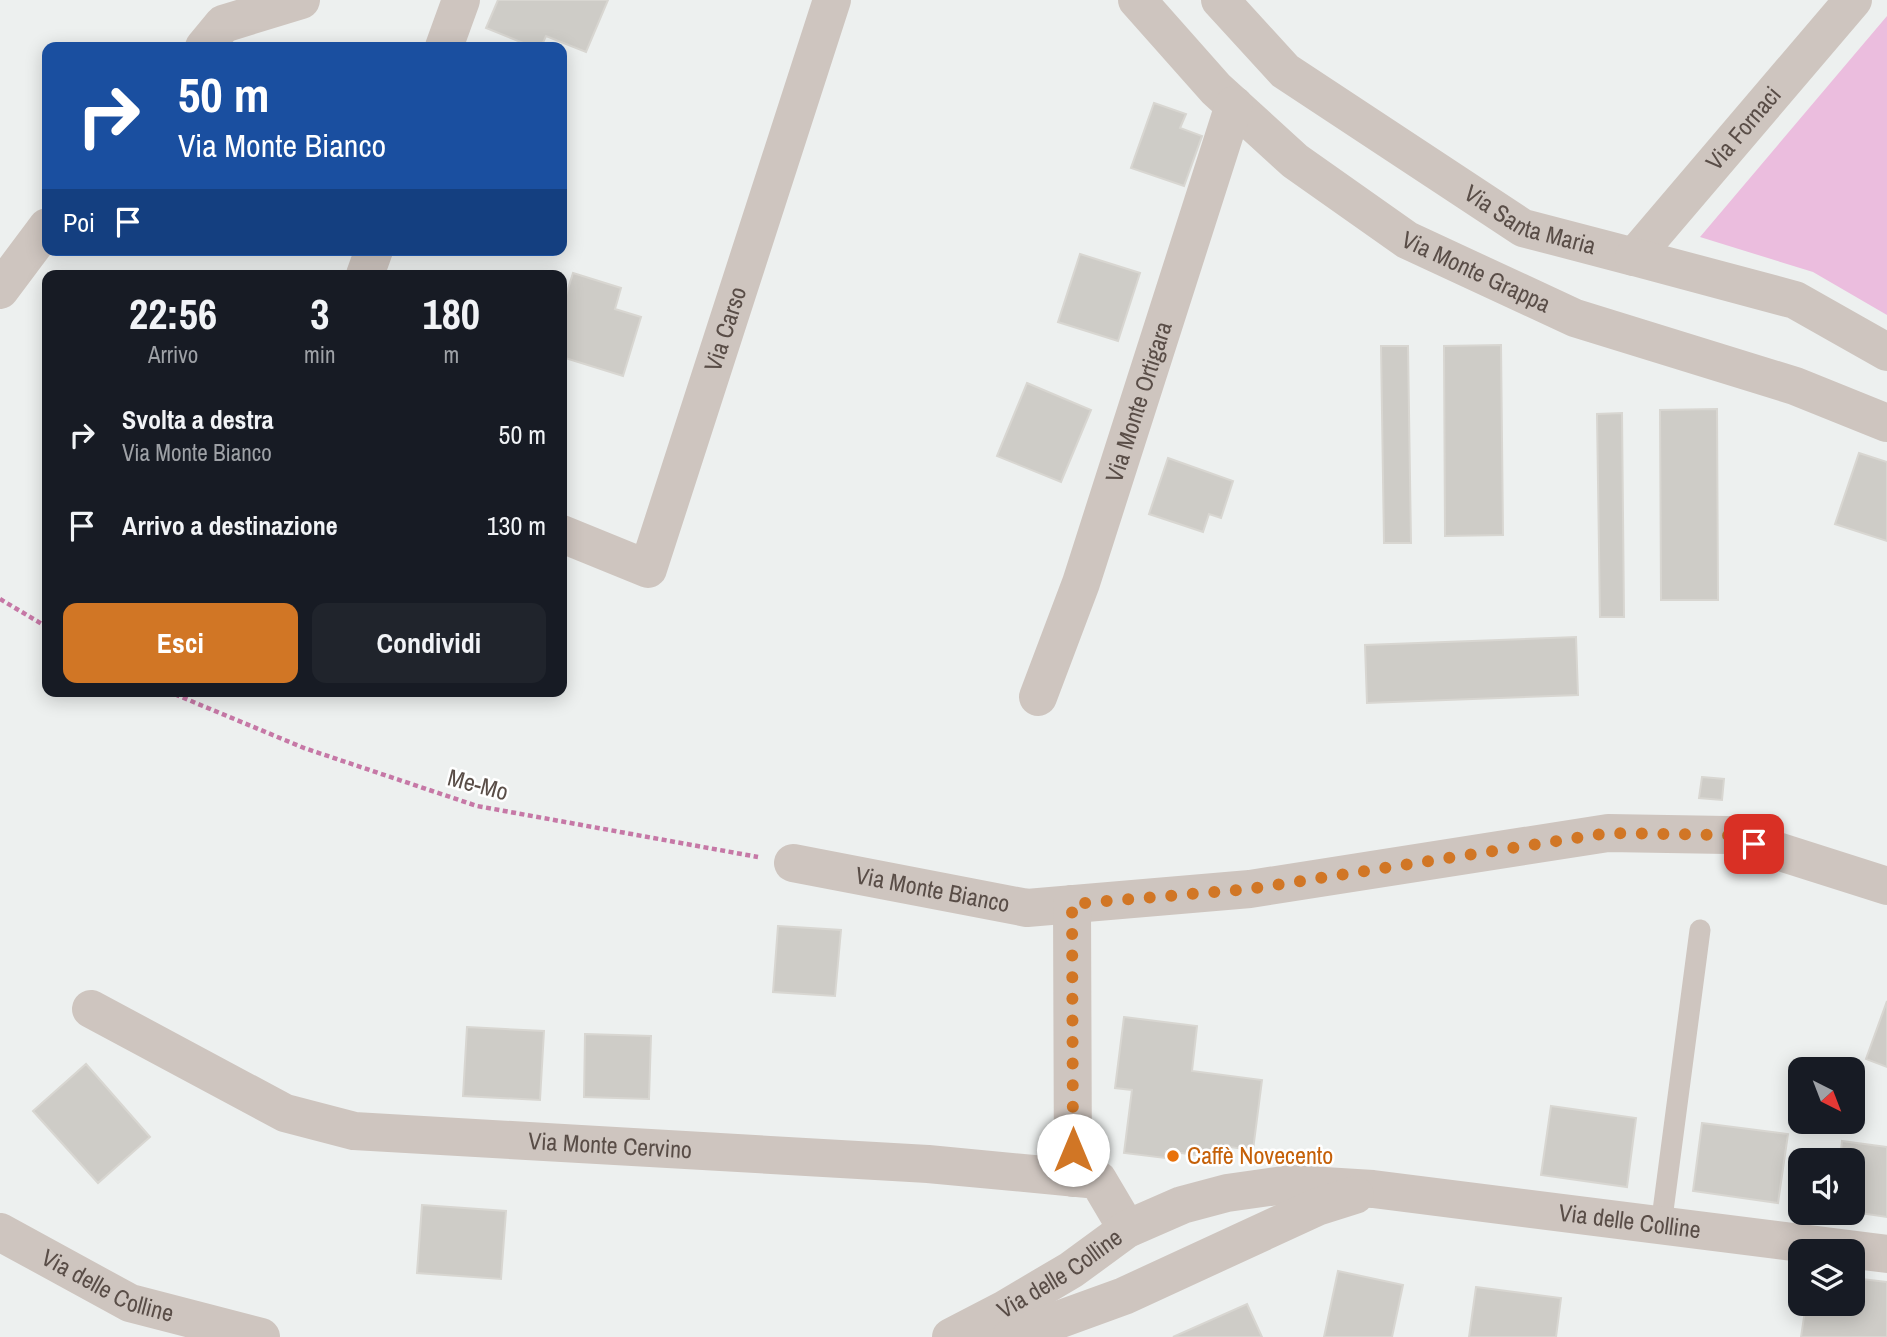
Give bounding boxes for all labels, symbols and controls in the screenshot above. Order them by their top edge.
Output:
text: 50 m [178,61,270,127]
icon: right [63,70,154,161]
street label: Via Fornaci [1698,79,1788,176]
text: Via Monte Bianco [178,124,386,167]
street label: Via Santa Maria [1458,177,1600,261]
icon: arrive [109,203,147,241]
text: Poi [63,205,95,240]
street label: Via Monte Grappa [1397,223,1556,319]
street label: Via Carso [696,282,753,375]
text: 22:56 [129,286,217,342]
text: 3 [310,286,329,342]
text: 180 [423,286,480,342]
street label: Via Monte Ortigara [1097,317,1179,486]
text: Arrivo [148,339,198,370]
text: min [304,339,336,370]
text: m [443,339,459,370]
text: Svolta a destra [122,402,274,437]
icon: right [63,416,101,454]
text: 50 m [499,417,546,452]
text: Via Monte Bianco [122,437,272,468]
icon: arrive [63,507,101,545]
text: Arrivo a destinazione [122,508,338,543]
text: 130 m [487,508,546,543]
button: Esci [63,603,298,683]
button: Condividi [312,603,546,683]
street label: Me-Mo [445,761,512,807]
pin [1724,814,1784,874]
icon: arrive [1735,825,1773,863]
street label: Via Monte Bianco [853,858,1012,919]
north arrow [1788,1057,1866,1134]
map controls [1788,1057,1865,1316]
position arrow [1036,1113,1110,1187]
street label: Via Monte Cervino [527,1124,693,1165]
place label: Caffè Novecento [1187,1139,1333,1171]
marker: Caffè Novecento [1165,1148,1181,1164]
button: sound [1788,1148,1865,1225]
street label: Via delle Colline [1557,1196,1703,1245]
street label: Via delle Colline [991,1221,1128,1325]
button: layers [1788,1239,1865,1316]
street label: Via delle Colline [36,1241,177,1329]

